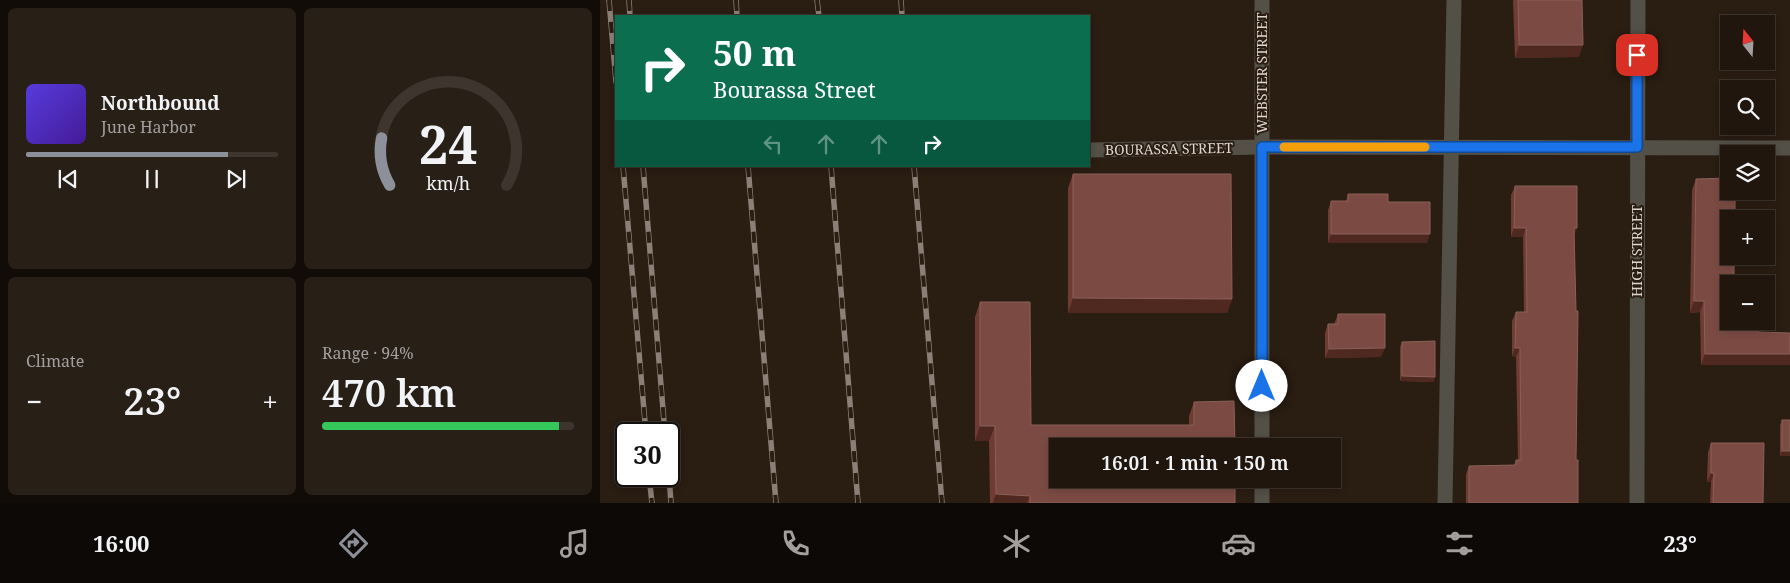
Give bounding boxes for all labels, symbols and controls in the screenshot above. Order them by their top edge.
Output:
street label: WEBSTER STREET [1252,12,1271,134]
north arrow [1720,15,1775,70]
map controls [1720,15,1775,330]
text: 50 m [713,29,796,76]
pin [1616,34,1658,76]
icon: right [630,35,695,100]
icon: arrive [1623,41,1651,69]
text: Bourassa Street [713,74,876,104]
button: search [1720,80,1775,135]
text: Northbound [101,90,220,116]
text: 24 [419,108,477,179]
text: June Harbor [101,116,196,138]
icon: left [759,130,787,158]
icon: ahead [812,130,840,158]
icon: ahead [865,130,893,158]
icon: right [918,130,946,158]
street label: BOURASSA STREET [1105,138,1234,159]
button: layers [1720,145,1775,200]
icon: previous [54,165,82,193]
icon: pause [138,165,166,193]
icon: next [222,165,250,193]
text: km/h [426,171,470,195]
street label: HIGH STREET [1627,205,1646,297]
button: + [1720,210,1775,265]
button: − [1720,275,1775,330]
text: Range · 94% [322,342,414,364]
text: Climate [26,350,84,372]
position arrow [1235,359,1287,411]
text: 470 km [322,366,456,418]
text: 23° [123,374,181,426]
text: − [26,382,42,420]
text: + [262,382,278,420]
speed limit sign: 30 [615,422,680,487]
text: 16:01 · 1 min · 150 m [1101,450,1289,476]
icon: directions [336,526,371,561]
icon: music [557,526,592,561]
icon: phone [778,526,813,561]
icon: climate [999,526,1034,561]
icon: car [1221,526,1256,561]
icon: filters [1442,526,1477,561]
text: 16:00 [93,528,150,558]
text: 23° [1663,528,1697,558]

